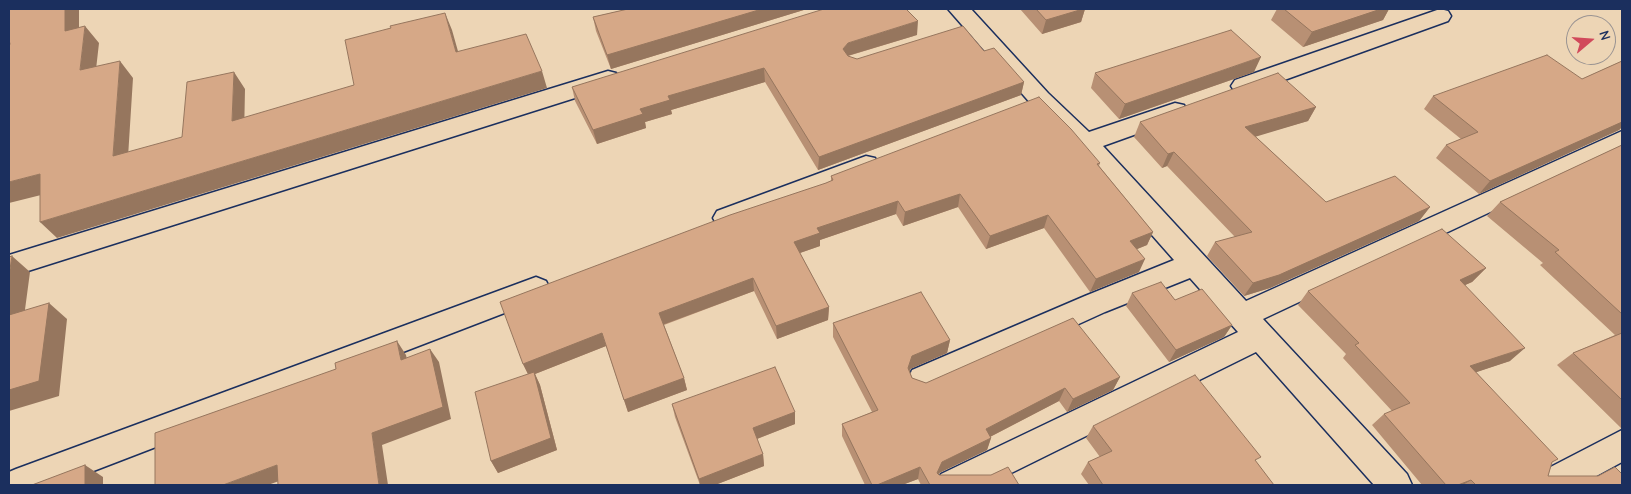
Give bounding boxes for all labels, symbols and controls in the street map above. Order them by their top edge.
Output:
north arrow [1566,15,1616,65]
text: N [1595,29,1614,42]

